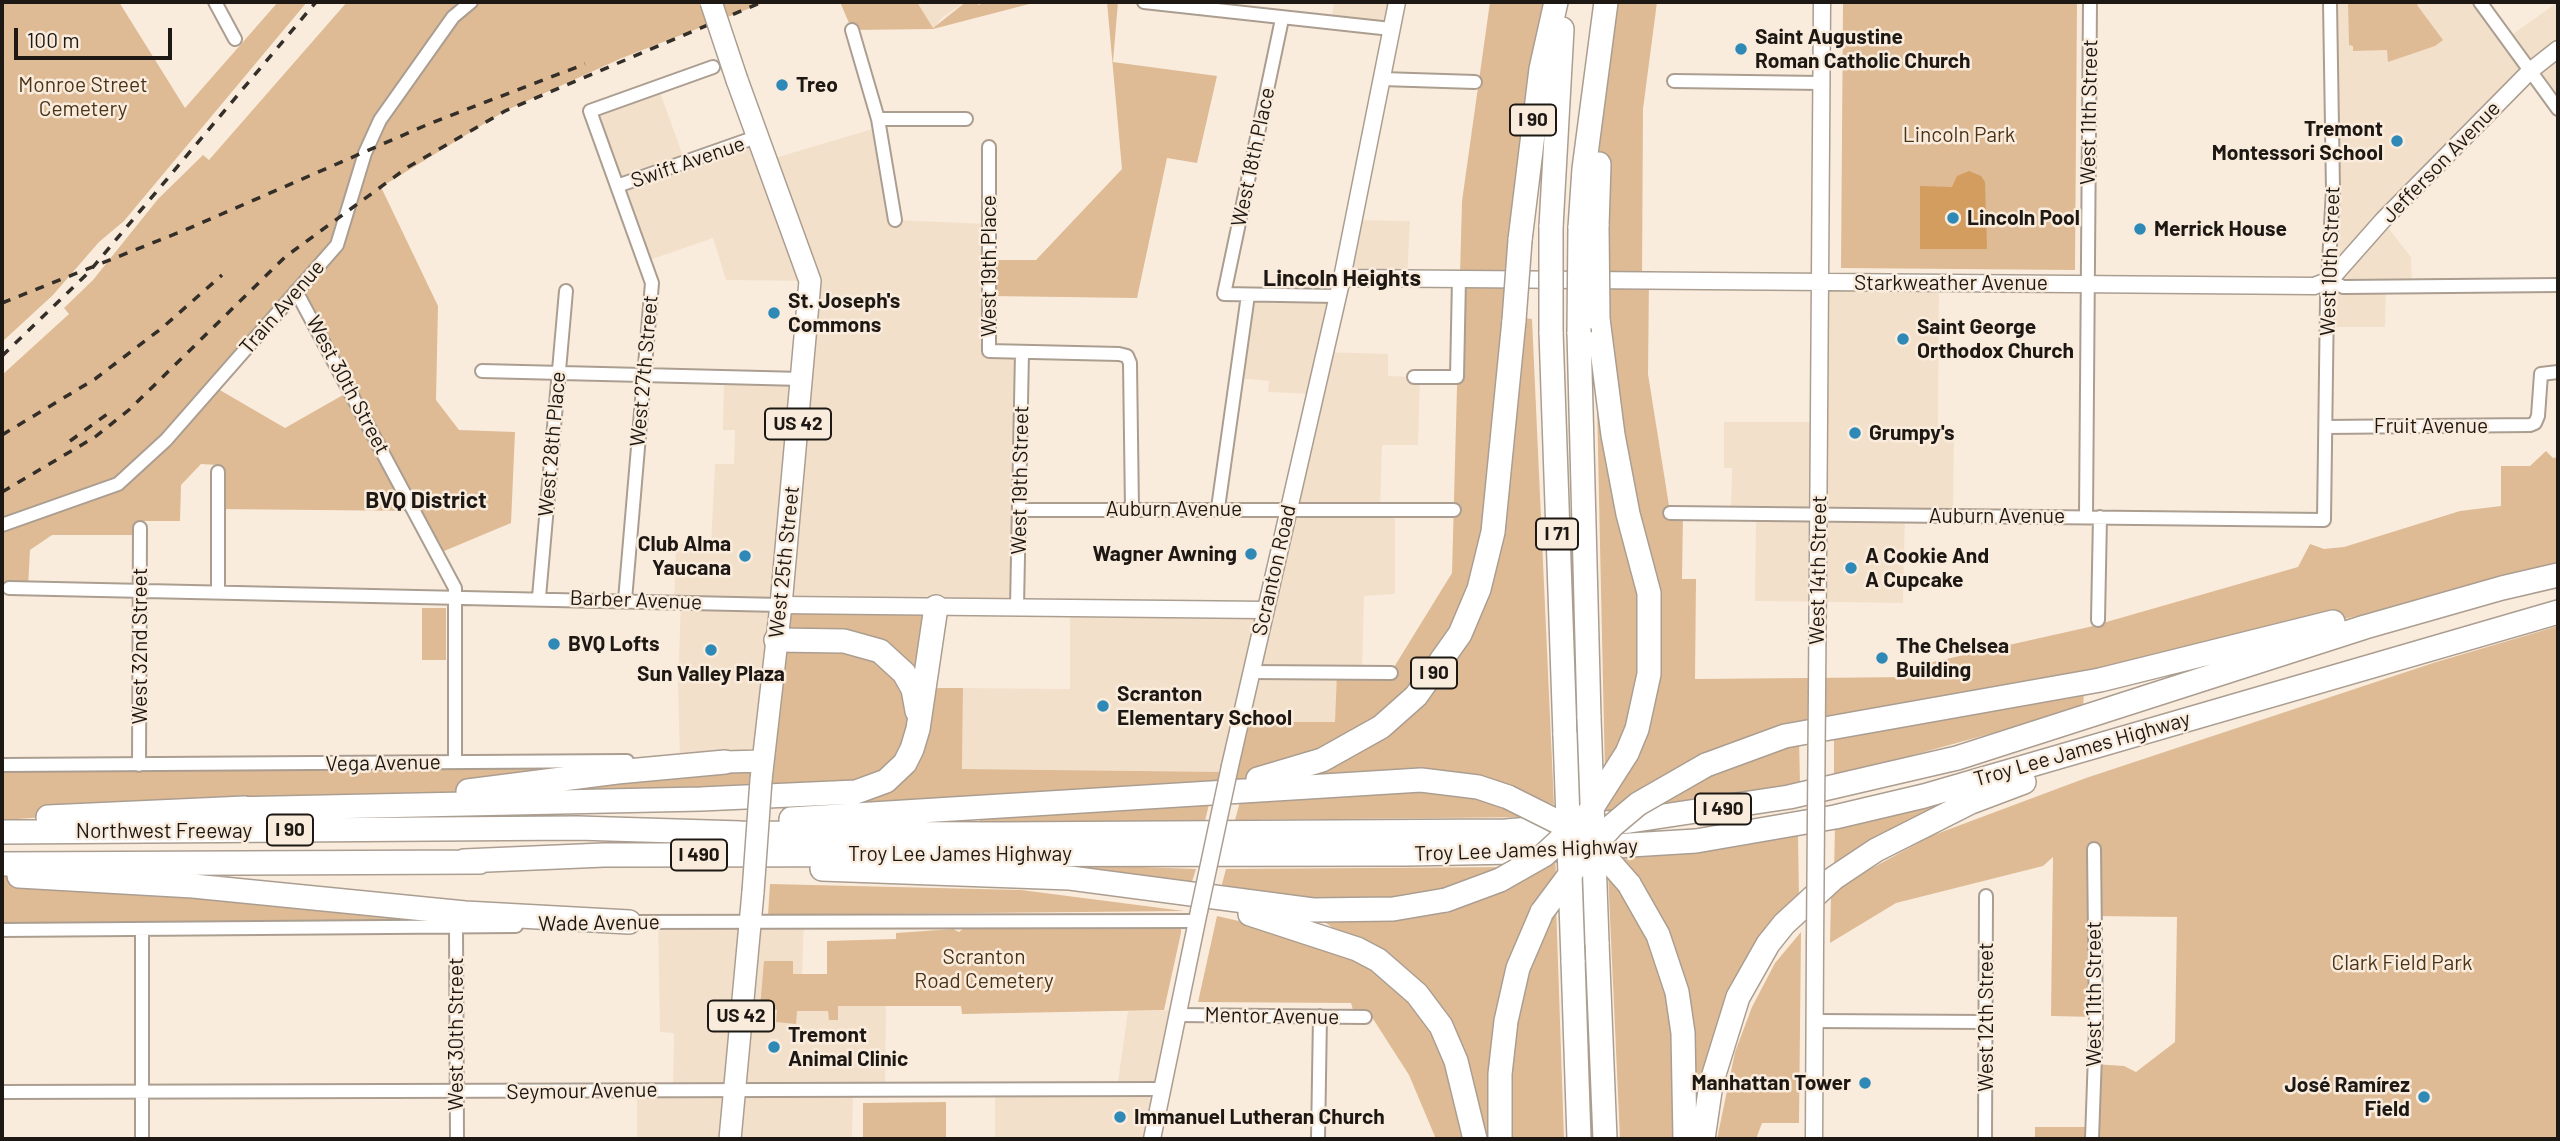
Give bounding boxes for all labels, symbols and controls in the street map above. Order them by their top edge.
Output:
scale bar [18,14,175,58]
place label: Saint Augustine Roman Catholic Church [1755,24,1971,74]
text: 100 m [27,27,80,52]
street label: West 11th Street [2075,39,2103,185]
marker: Saint Augustine Roman Catholic Church [1733,41,1749,57]
park label: Monroe Street Cemetery [18,72,148,122]
place label: Treo [796,72,838,98]
marker: Treo [774,77,790,93]
street label: West 18th Place [1226,85,1280,229]
street label: Jefferson Avenue [2376,96,2506,228]
road number: I 90 [1510,104,1556,136]
place label: Tremont Montessori School [2212,116,2383,166]
park label: Lincoln Park [1903,122,2015,148]
street label: Swift Avenue [628,131,748,193]
marker: Tremont Montessori School [2389,133,2405,149]
street label: West 10th Street [2315,186,2345,336]
street label: West 19th Place [976,195,1002,337]
place label: Lincoln Pool [1967,205,2080,231]
marker: Lincoln Pool [1945,210,1961,226]
place label: Merrick House [2154,216,2287,242]
marker: Merrick House [2132,221,2148,237]
street label: Train Avenue [234,255,330,359]
district label: Lincoln Heights [1263,264,1421,292]
street label: Starkweather Avenue [1854,270,2048,296]
place label: St. Joseph's Commons [788,288,900,338]
street label: West 27th Street [625,294,663,448]
marker: St. Joseph's Commons [766,305,782,321]
street label: West 30th Street [301,311,395,459]
place label: Saint George Orthodox Church [1917,314,2074,364]
marker: Saint George Orthodox Church [1895,331,1911,347]
street label: West 28th Place [533,370,571,518]
street label: West 19th Street [1006,405,1034,555]
road number: US 42 [765,408,831,440]
street label: Fruit Avenue [2374,413,2488,439]
place label: Grumpy's [1869,420,1955,446]
marker: Grumpy's [1847,425,1863,441]
street label: West 25th Street [763,485,805,639]
district label: BVQ District [365,486,487,514]
street label: West 14th Street [1804,495,1832,645]
street label: Auburn Avenue [1106,496,1242,522]
street label: Scranton Road [1247,502,1301,638]
street label: Auburn Avenue [1929,503,2065,529]
road number: I 71 [1536,519,1578,550]
place label: Club Alma Yaucana [638,531,731,581]
place label: Wagner Awning [1093,541,1237,567]
place label: A Cookie And A Cupcake [1865,543,1989,593]
marker: Wagner Awning [1243,546,1259,562]
marker: Club Alma Yaucana [737,548,753,564]
marker: A Cookie And A Cupcake [1843,560,1859,576]
street label: West 32nd Street [127,568,153,724]
street label: Barber Avenue [569,585,703,615]
place label: BVQ Lofts [568,631,660,657]
place label: The Chelsea Building [1896,633,2009,683]
marker: BVQ Lofts [546,636,562,652]
marker: Sun Valley Plaza [703,642,719,658]
marker: The Chelsea Building [1874,650,1890,666]
road number: I 90 [1411,658,1457,688]
place label: Sun Valley Plaza [637,661,785,687]
place label: Scranton Elementary School [1117,681,1292,731]
marker: Scranton Elementary School [1095,698,1111,714]
street label: Troy Lee James Highway [1971,706,2193,792]
street label: Vega Avenue [325,749,441,777]
road number: I 490 [1695,794,1751,824]
road number: I 90 [267,814,313,846]
street label: Northwest Freeway [76,818,252,844]
street label: Troy Lee James Highway [1414,834,1638,866]
road number: I 490 [671,840,727,870]
street label: Troy Lee James Highway [848,841,1072,867]
street label: Wade Avenue [538,909,660,937]
street label: West 11th Street [2081,921,2107,1067]
street label: West 12th Street [1973,942,1999,1092]
park label: Scranton Road Cemetery [914,944,1054,994]
park label: Clark Field Park [2332,950,2472,976]
street label: West 30th Street [443,957,469,1111]
road number: US 42 [708,1000,774,1032]
street label: Mentor Avenue [1204,1002,1340,1030]
place label: Tremont Animal Clinic [788,1022,908,1072]
marker: Tremont Animal Clinic [766,1039,782,1055]
place label: Manhattan Tower [1691,1070,1851,1096]
place label: José Ramírez Field [2285,1072,2410,1122]
marker: Manhattan Tower [1857,1075,1873,1091]
street label: Seymour Avenue [506,1077,658,1105]
marker: José Ramírez Field [2416,1089,2432,1105]
place label: Immanuel Lutheran Church [1134,1104,1385,1130]
marker: Immanuel Lutheran Church [1112,1109,1128,1125]

